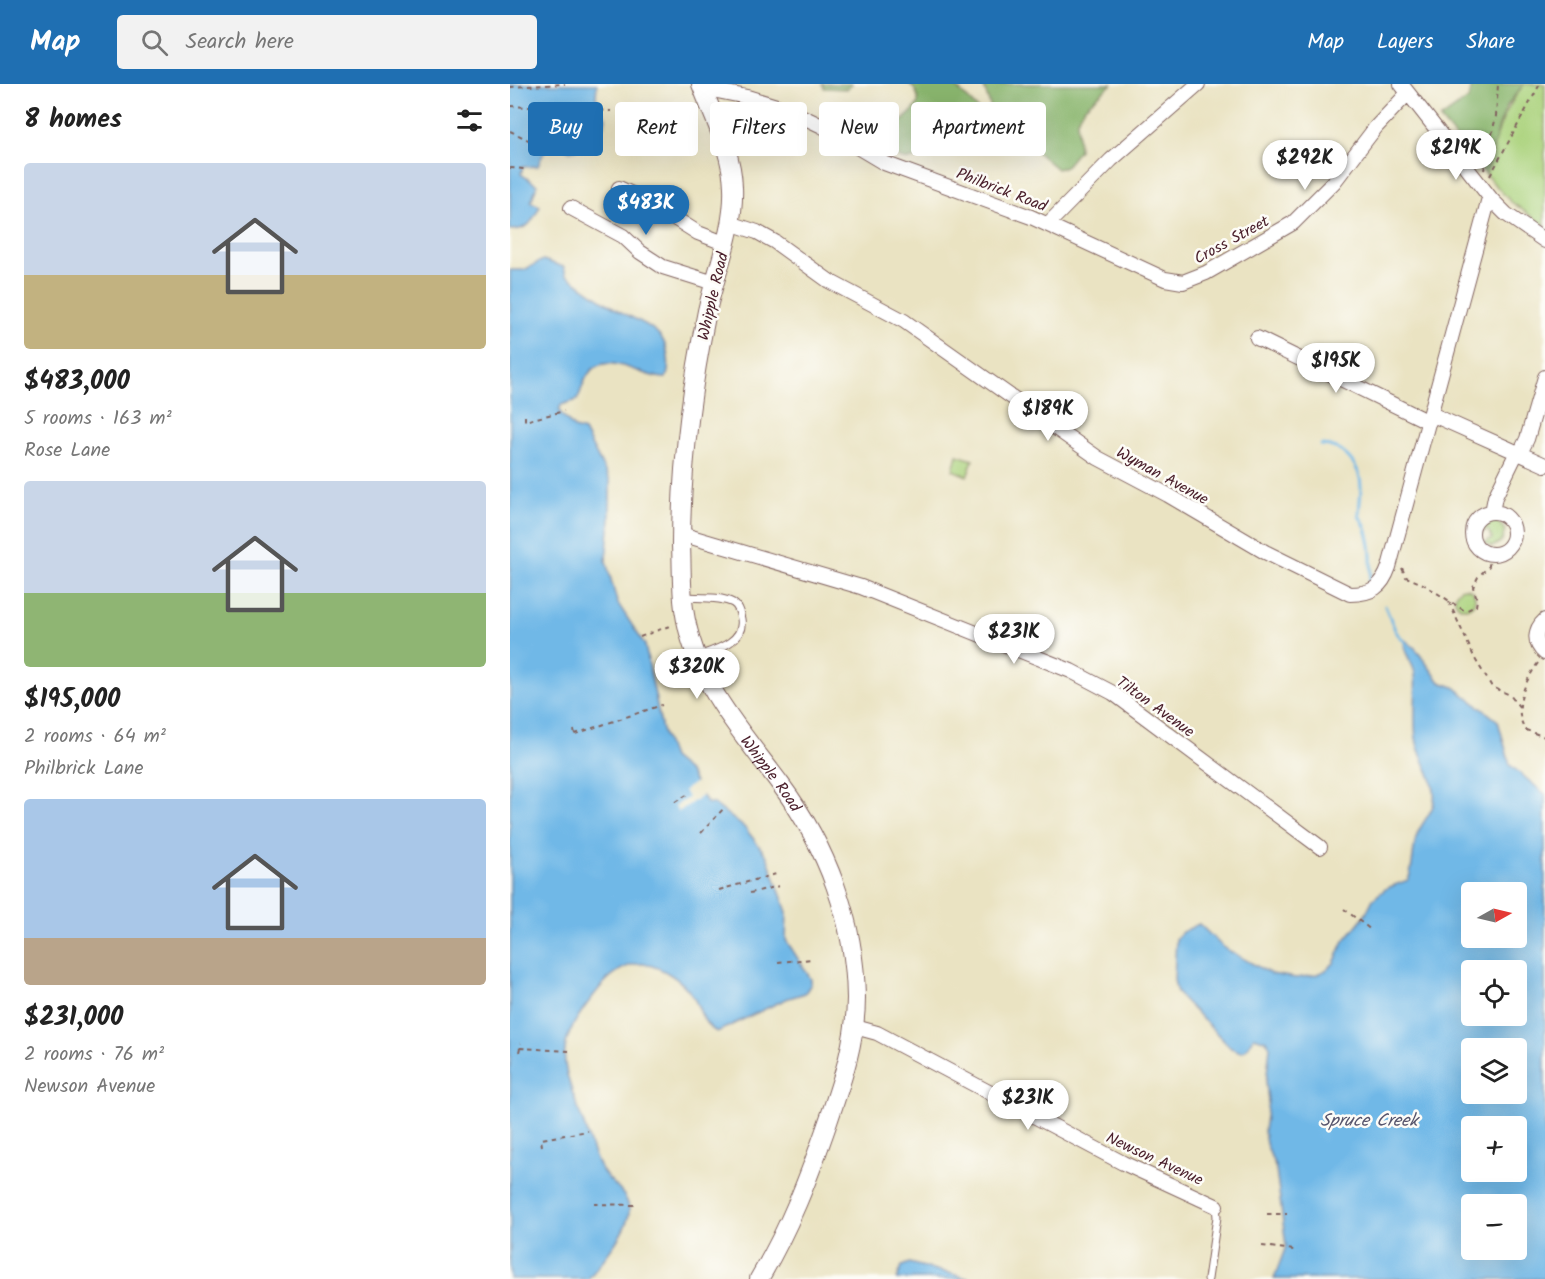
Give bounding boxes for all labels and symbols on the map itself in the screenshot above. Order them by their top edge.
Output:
pin: $219K [1414,130,1498,181]
pin: $292K [1263,140,1347,191]
street label: Philbrick Road [952,162,1052,220]
pin: $483K [604,185,688,236]
street label: Cross Street [1189,209,1275,271]
street label: Whipple Road [691,249,736,343]
pin: $195K [1294,343,1378,394]
pin: $189K [1006,391,1090,442]
street label: Wyman Avenue [1111,441,1213,512]
pin: $231K [972,614,1056,665]
pin: $320K [655,649,739,700]
street label: Tilton Avenue [1111,670,1200,744]
street label: Whipple Road [734,731,808,818]
north arrow [1461,882,1527,948]
pin: $231K [986,1080,1070,1131]
water label: Spruce Creek [1320,1107,1420,1136]
street label: Newson Avenue [1102,1126,1207,1193]

